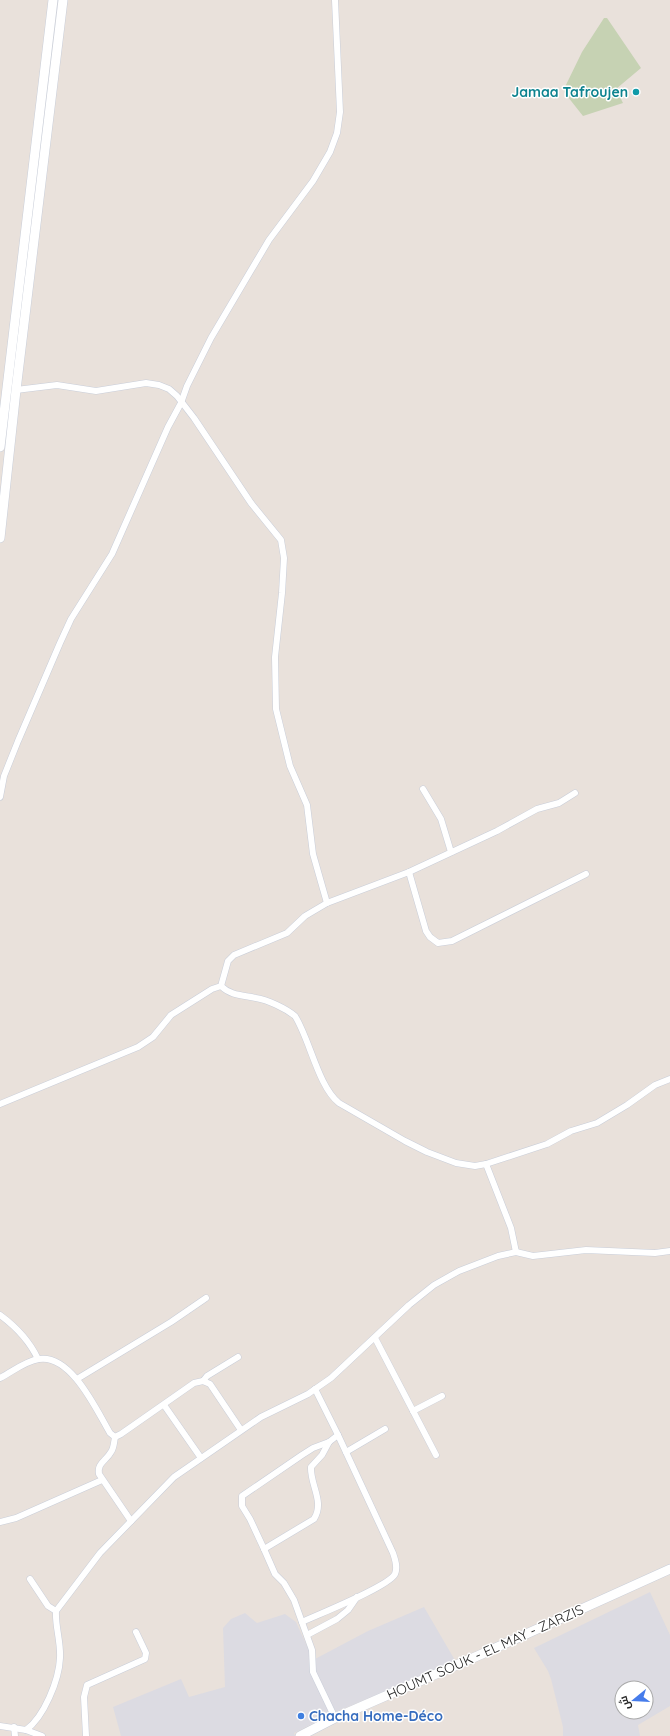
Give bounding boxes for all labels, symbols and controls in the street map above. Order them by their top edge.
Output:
place label: Jamaa Tafroujen [511,83,628,101]
marker: Jamaa Tafroujen [631,87,641,97]
street label: HOUMT SOUK - EL MAY - ZARZIS [384,1600,586,1704]
north arrow [614,1680,654,1720]
text: ش [616,1694,633,1712]
place label: Chacha Home-Déco [309,1707,443,1725]
marker: Chacha Home-Déco [296,1711,306,1721]

